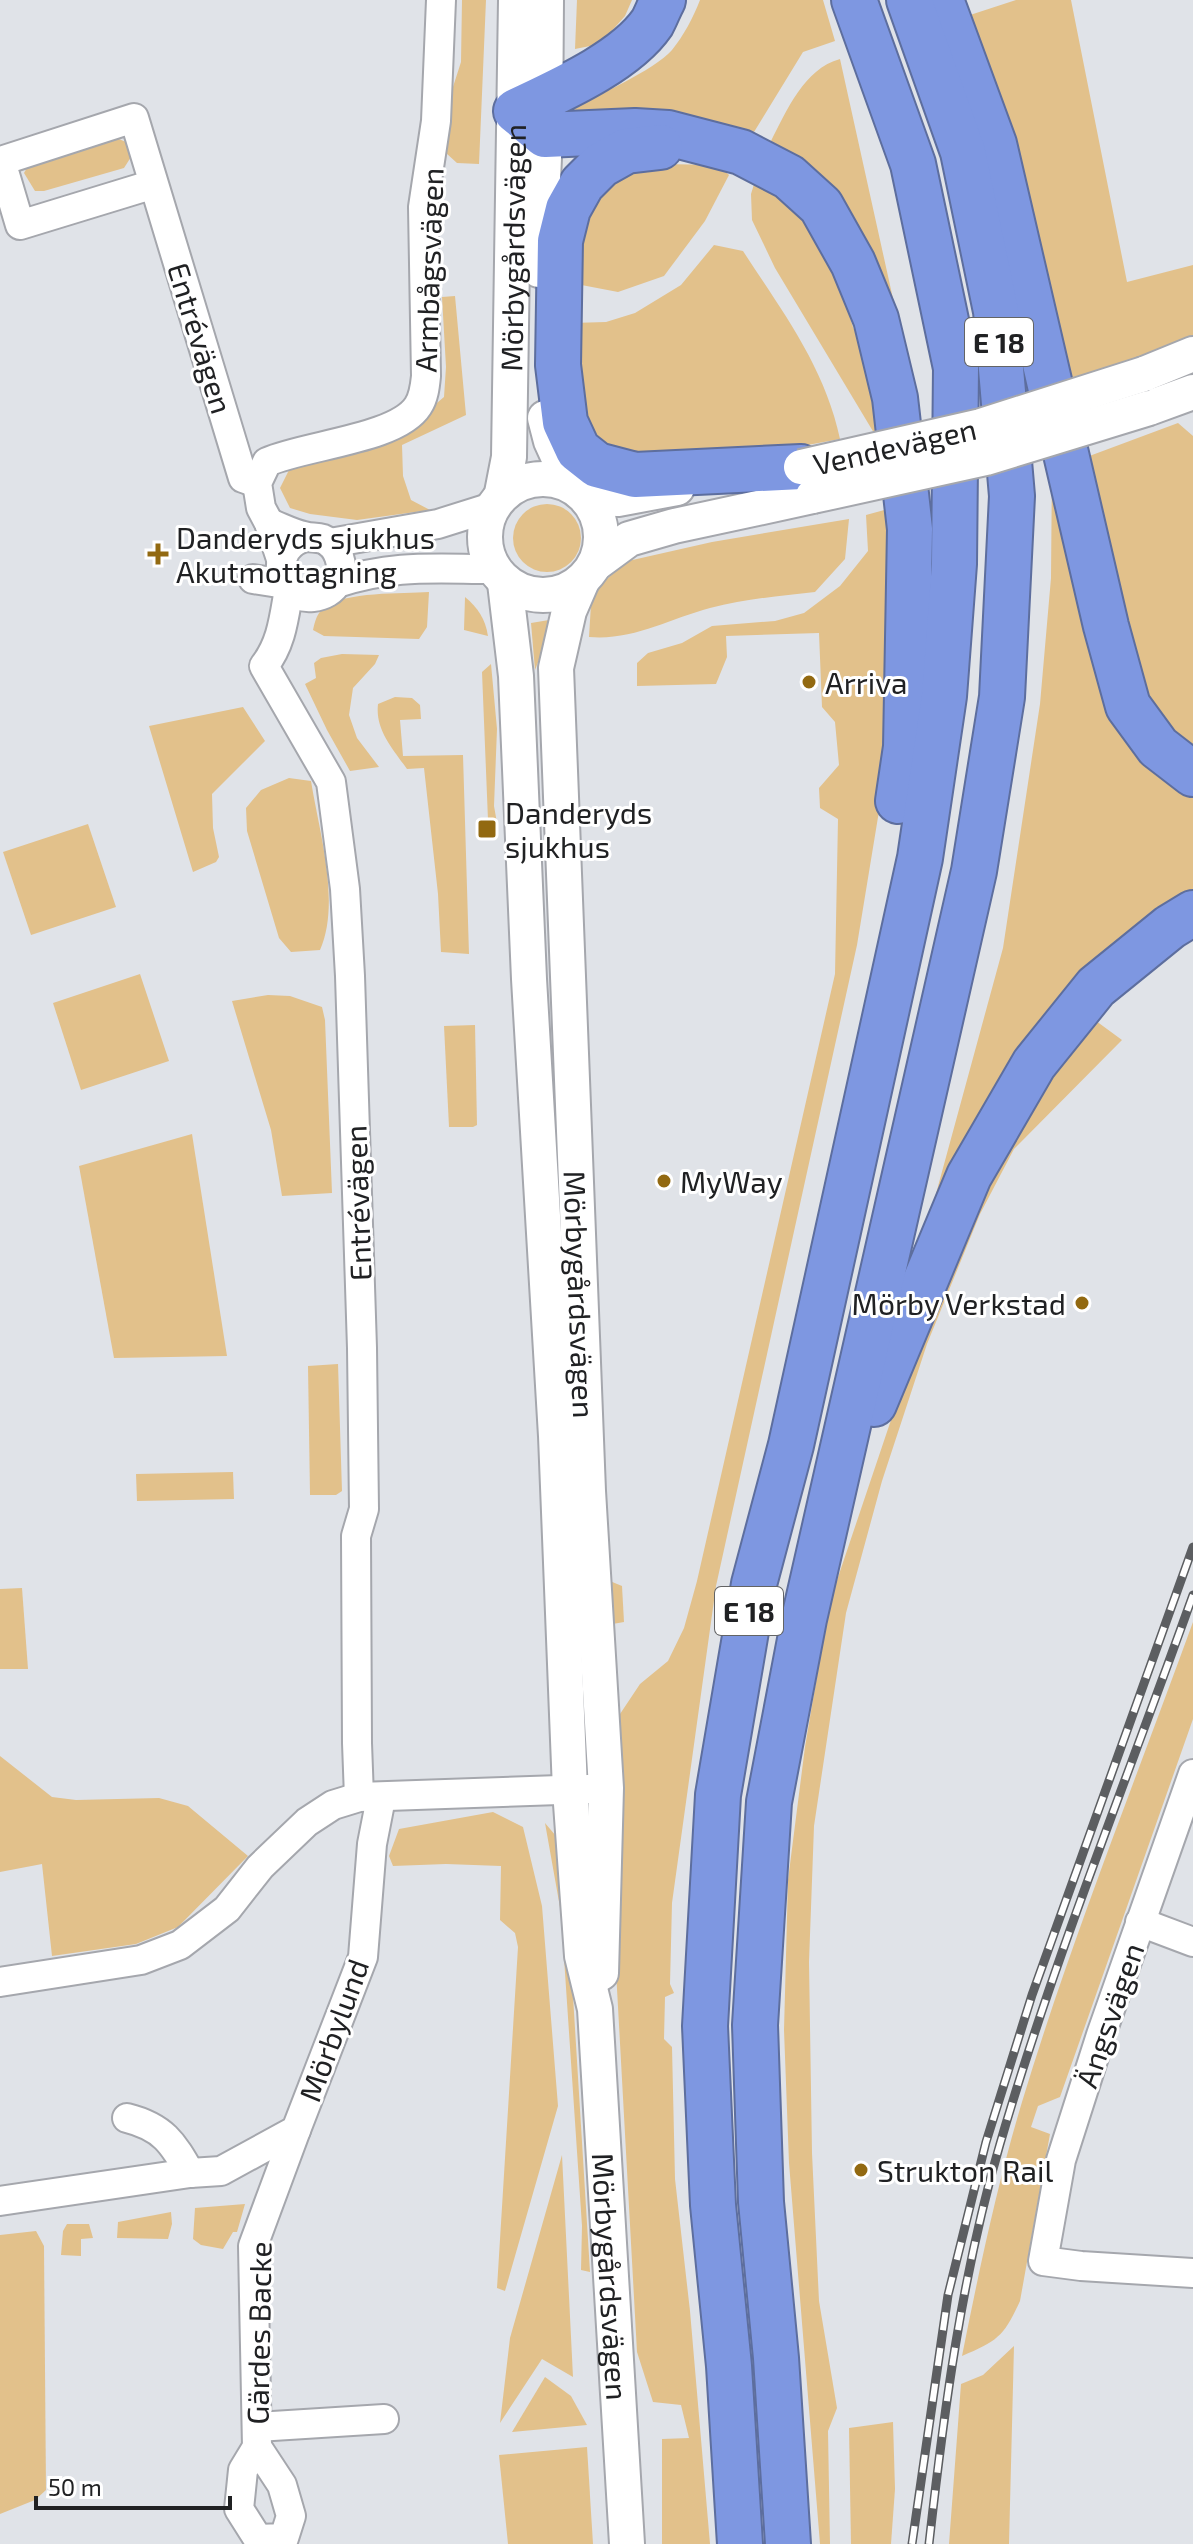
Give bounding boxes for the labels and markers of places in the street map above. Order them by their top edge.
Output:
place label: Danderyds sjukhus Akutmottagning [176,519,435,589]
marker: Danderyds sjukhus Akutmottagning [147,543,169,565]
place label: Arriva [825,664,907,700]
marker: Arriva [800,673,818,691]
place label: Danderyds sjukhus [505,794,652,864]
marker: Danderyds sjukhus [476,818,498,840]
place label: MyWay [680,1163,783,1199]
marker: MyWay [655,1172,673,1190]
place label: Mörby Verkstad [852,1285,1066,1321]
marker: Mörby Verkstad [1073,1294,1091,1312]
place label: Strukton Rail [877,2152,1054,2188]
marker: Strukton Rail [852,2161,870,2179]

